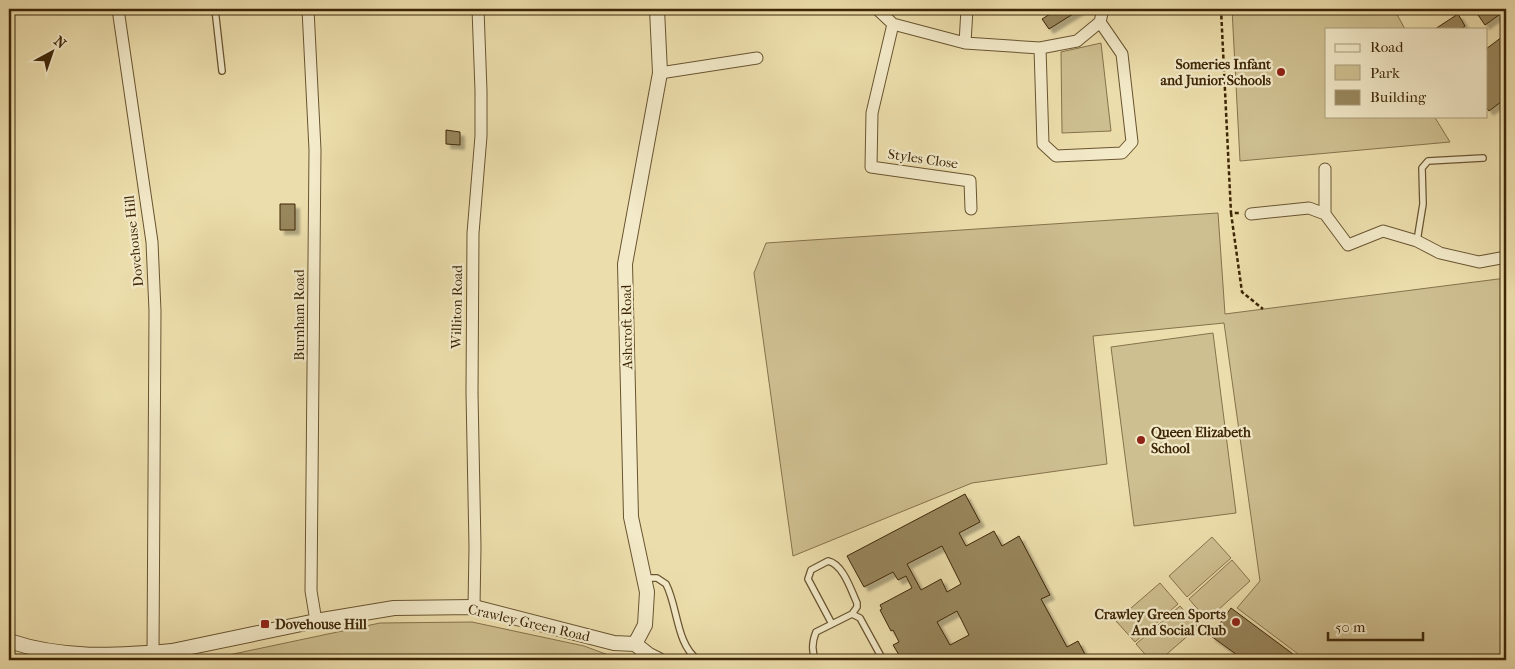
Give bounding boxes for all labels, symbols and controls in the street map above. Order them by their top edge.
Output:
north arrow [28,28,78,78]
legend [1325,28,1488,118]
text: N [51,32,70,53]
text: Road [1370,38,1404,56]
place label: Someries Infant and Junior Schools [1160,56,1272,89]
text: Park [1370,64,1400,82]
marker: Someries Infant and Junior Schools [1275,66,1287,78]
text: Building [1370,88,1427,106]
street label: Styles Close [887,146,959,172]
street label: Dovehouse Hill [121,194,147,288]
street label: Williton Road [448,265,466,350]
street label: Burnham Road [291,269,308,361]
street label: Ashcroft Road [618,284,636,371]
place label: Queen Elizabeth School [1151,424,1252,457]
marker: Queen Elizabeth School [1135,434,1147,446]
street label: Crawley Green Road [466,601,592,645]
place label: Crawley Green Sports And Social Club [1094,606,1227,639]
scale bar [1328,609,1422,641]
place label: Dovehouse Hill [275,616,367,633]
marker: Crawley Green Sports And Social Club [1230,616,1242,628]
marker: Dovehouse Hill [259,618,271,630]
text: 50 m [1335,618,1366,636]

